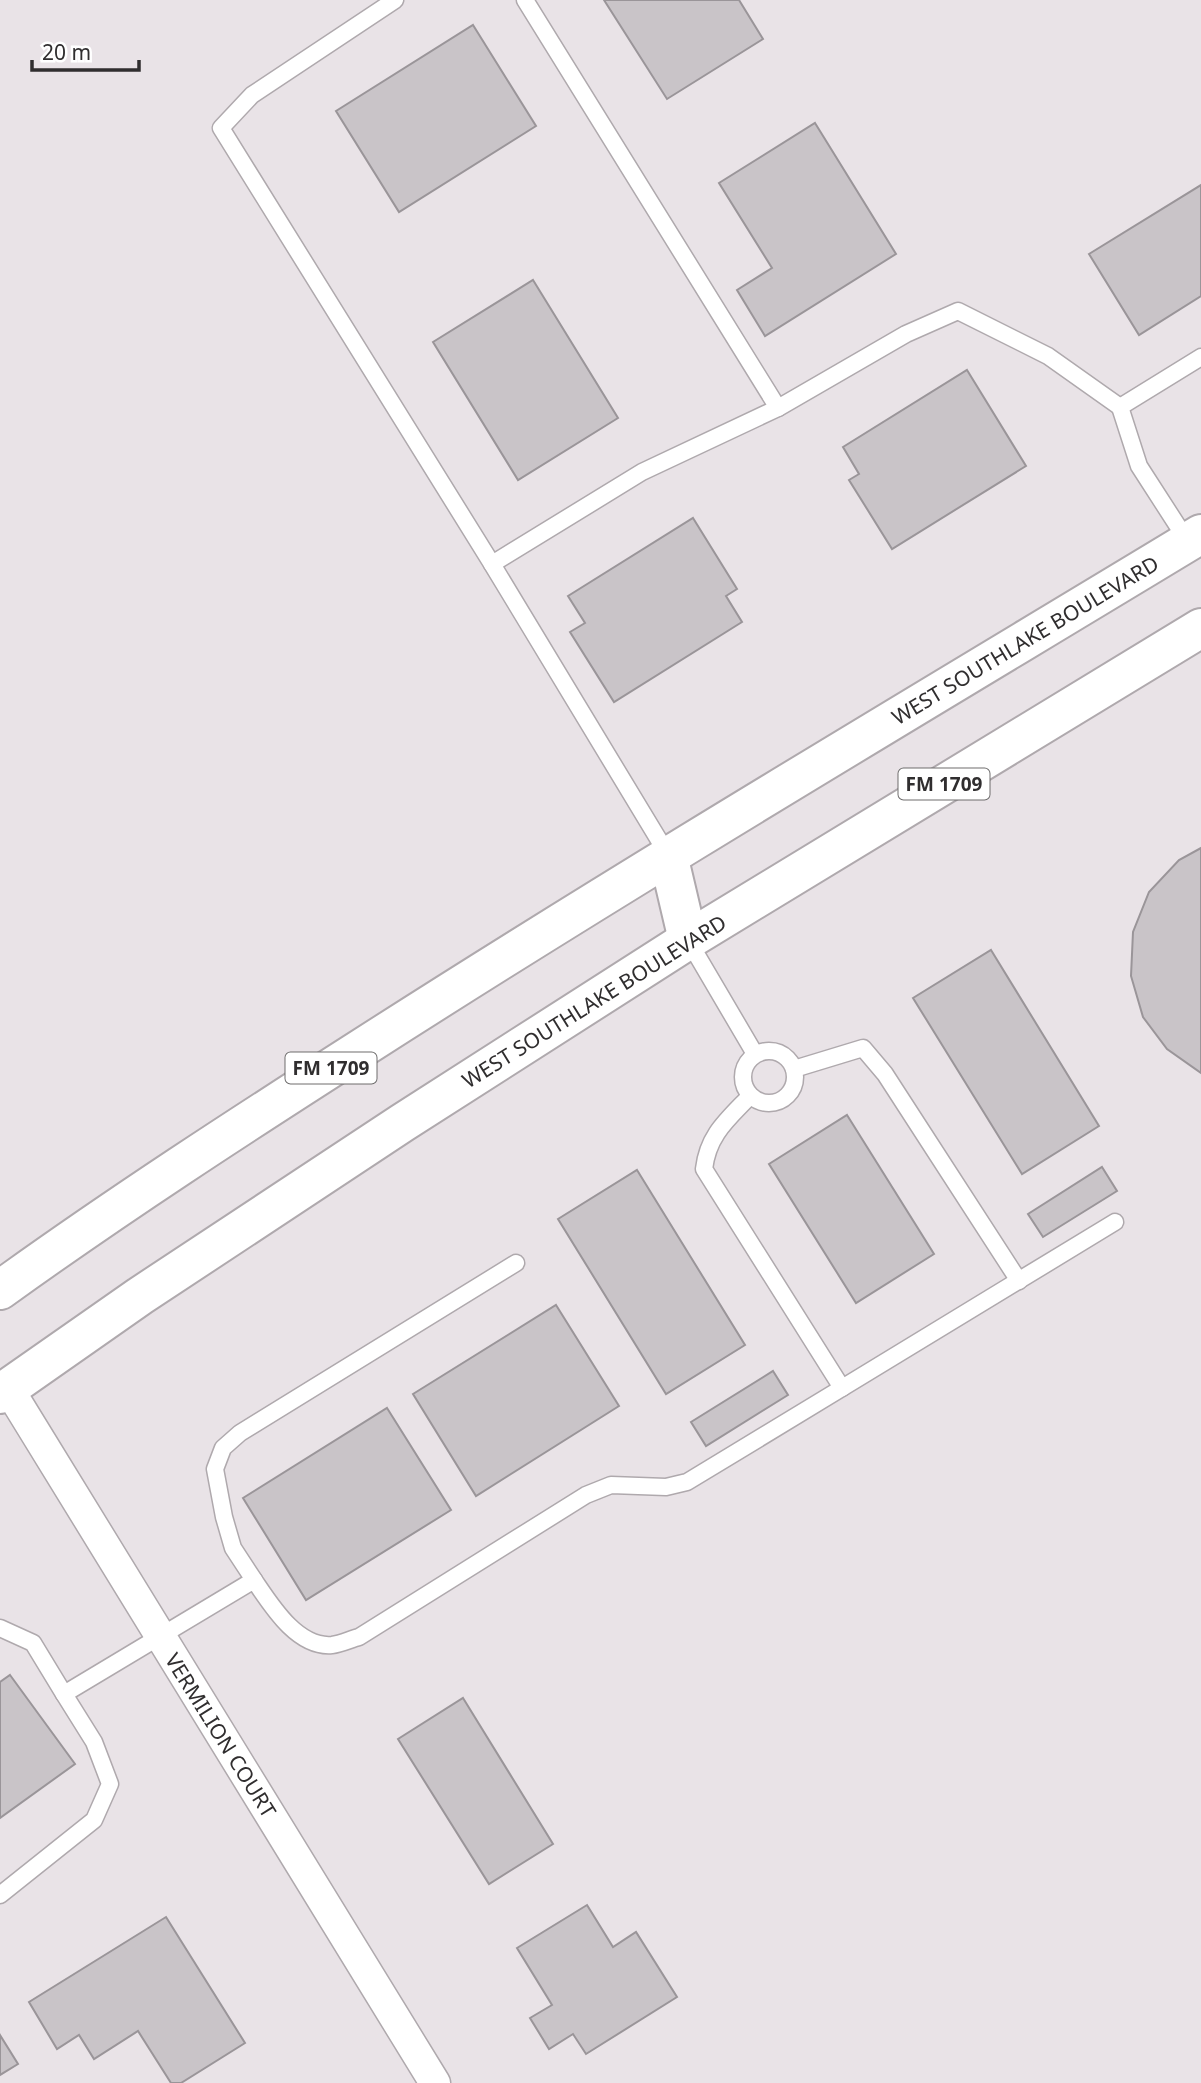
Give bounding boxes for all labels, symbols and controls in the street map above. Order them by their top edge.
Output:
scale bar [32,28,138,72]
text: 20 m [42,38,91,66]
street label: WEST SOUTHLAKE BOULEVARD [886,549,1164,731]
road number: FM 1709 [898,768,990,800]
street label: WEST SOUTHLAKE BOULEVARD [457,908,731,1094]
road number: FM 1709 [286,1052,376,1084]
street label: VERMILION COURT [159,1648,283,1823]

